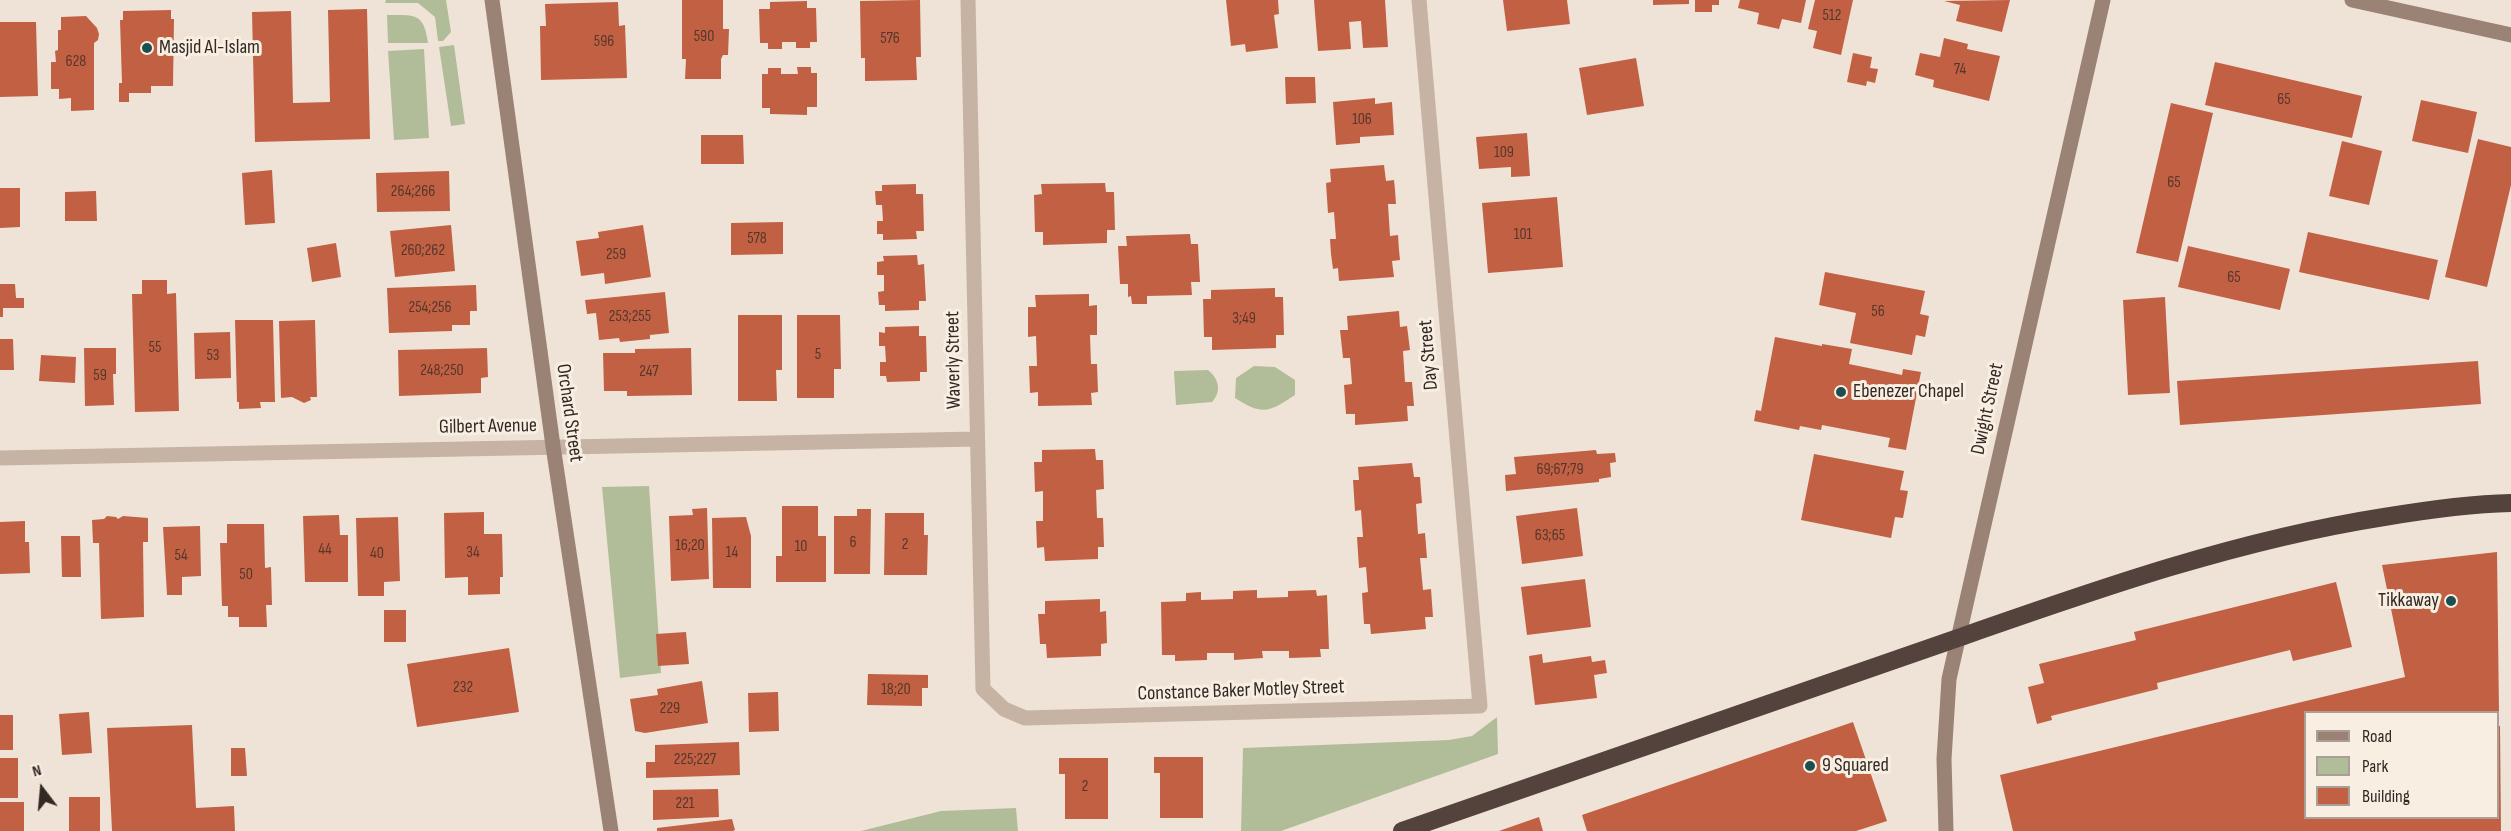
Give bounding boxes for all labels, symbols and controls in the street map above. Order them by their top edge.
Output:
house number: 512 [1823,6,1841,26]
house number: 590 [694,27,714,47]
house number: 576 [880,29,900,49]
house number: 596 [594,32,614,52]
place label: Masjid Al-Islam [159,36,260,60]
marker: Masjid Al-Islam [140,41,154,55]
house number: 628 [66,52,86,72]
house number: 74 [1954,60,1966,80]
house number: 65 [2277,90,2291,110]
house number: 106 [1352,110,1372,130]
house number: 109 [1494,143,1514,163]
house number: 65 [2167,173,2181,193]
house number: 264;266 [391,182,435,202]
house number: 101 [1514,225,1532,245]
house number: 578 [747,229,767,249]
house number: 260;262 [401,241,445,261]
house number: 259 [606,245,626,265]
house number: 65 [2227,268,2241,288]
house number: 254;256 [409,298,451,318]
house number: 56 [1871,302,1885,322]
house number: 253;255 [609,307,651,327]
house number: 3;49 [1232,309,1256,329]
street label: Waverly Street [941,311,967,409]
street label: Day Street [1414,319,1444,391]
house number: 55 [149,338,161,358]
house number: 5 [815,345,821,365]
house number: 53 [206,346,220,366]
house number: 248;250 [420,361,464,381]
street label: Dwight Street [1967,361,2009,457]
street label: Orchard Street [550,362,588,464]
house number: 247 [639,362,659,382]
house number: 59 [93,366,107,386]
place label: Ebenezer Chapel [1853,380,1964,404]
marker: Ebenezer Chapel [1834,385,1848,399]
street label: Gilbert Avenue [439,414,537,440]
house number: 69;67;79 [1536,460,1584,480]
house number: 63;65 [1535,526,1565,546]
house number: 6 [849,533,857,553]
house number: 2 [902,535,908,555]
house number: 16;20 [675,536,705,556]
house number: 10 [795,537,807,557]
house number: 44 [318,540,332,560]
house number: 34 [466,543,480,563]
house number: 14 [726,543,738,563]
house number: 40 [370,544,384,564]
house number: 54 [174,546,188,566]
house number: 50 [239,565,253,585]
place label: Tikkaway [2378,589,2439,613]
marker: Tikkaway [2444,594,2458,608]
street label: Constance Baker Motley Street [1137,675,1345,707]
house number: 232 [453,678,473,698]
house number: 18;20 [881,680,911,700]
house number: 229 [660,699,680,719]
legend [2304,711,2499,819]
text: Road [2362,726,2392,747]
house number: 225;227 [674,750,716,770]
place label: 9 Squared [1822,754,1889,778]
text: Park [2362,756,2388,777]
north arrow [12,759,72,819]
marker: 9 Squared [1803,759,1817,773]
text: N [30,761,44,782]
house number: 2 [1082,777,1088,797]
text: Building [2362,786,2410,807]
house number: 221 [676,794,694,814]

